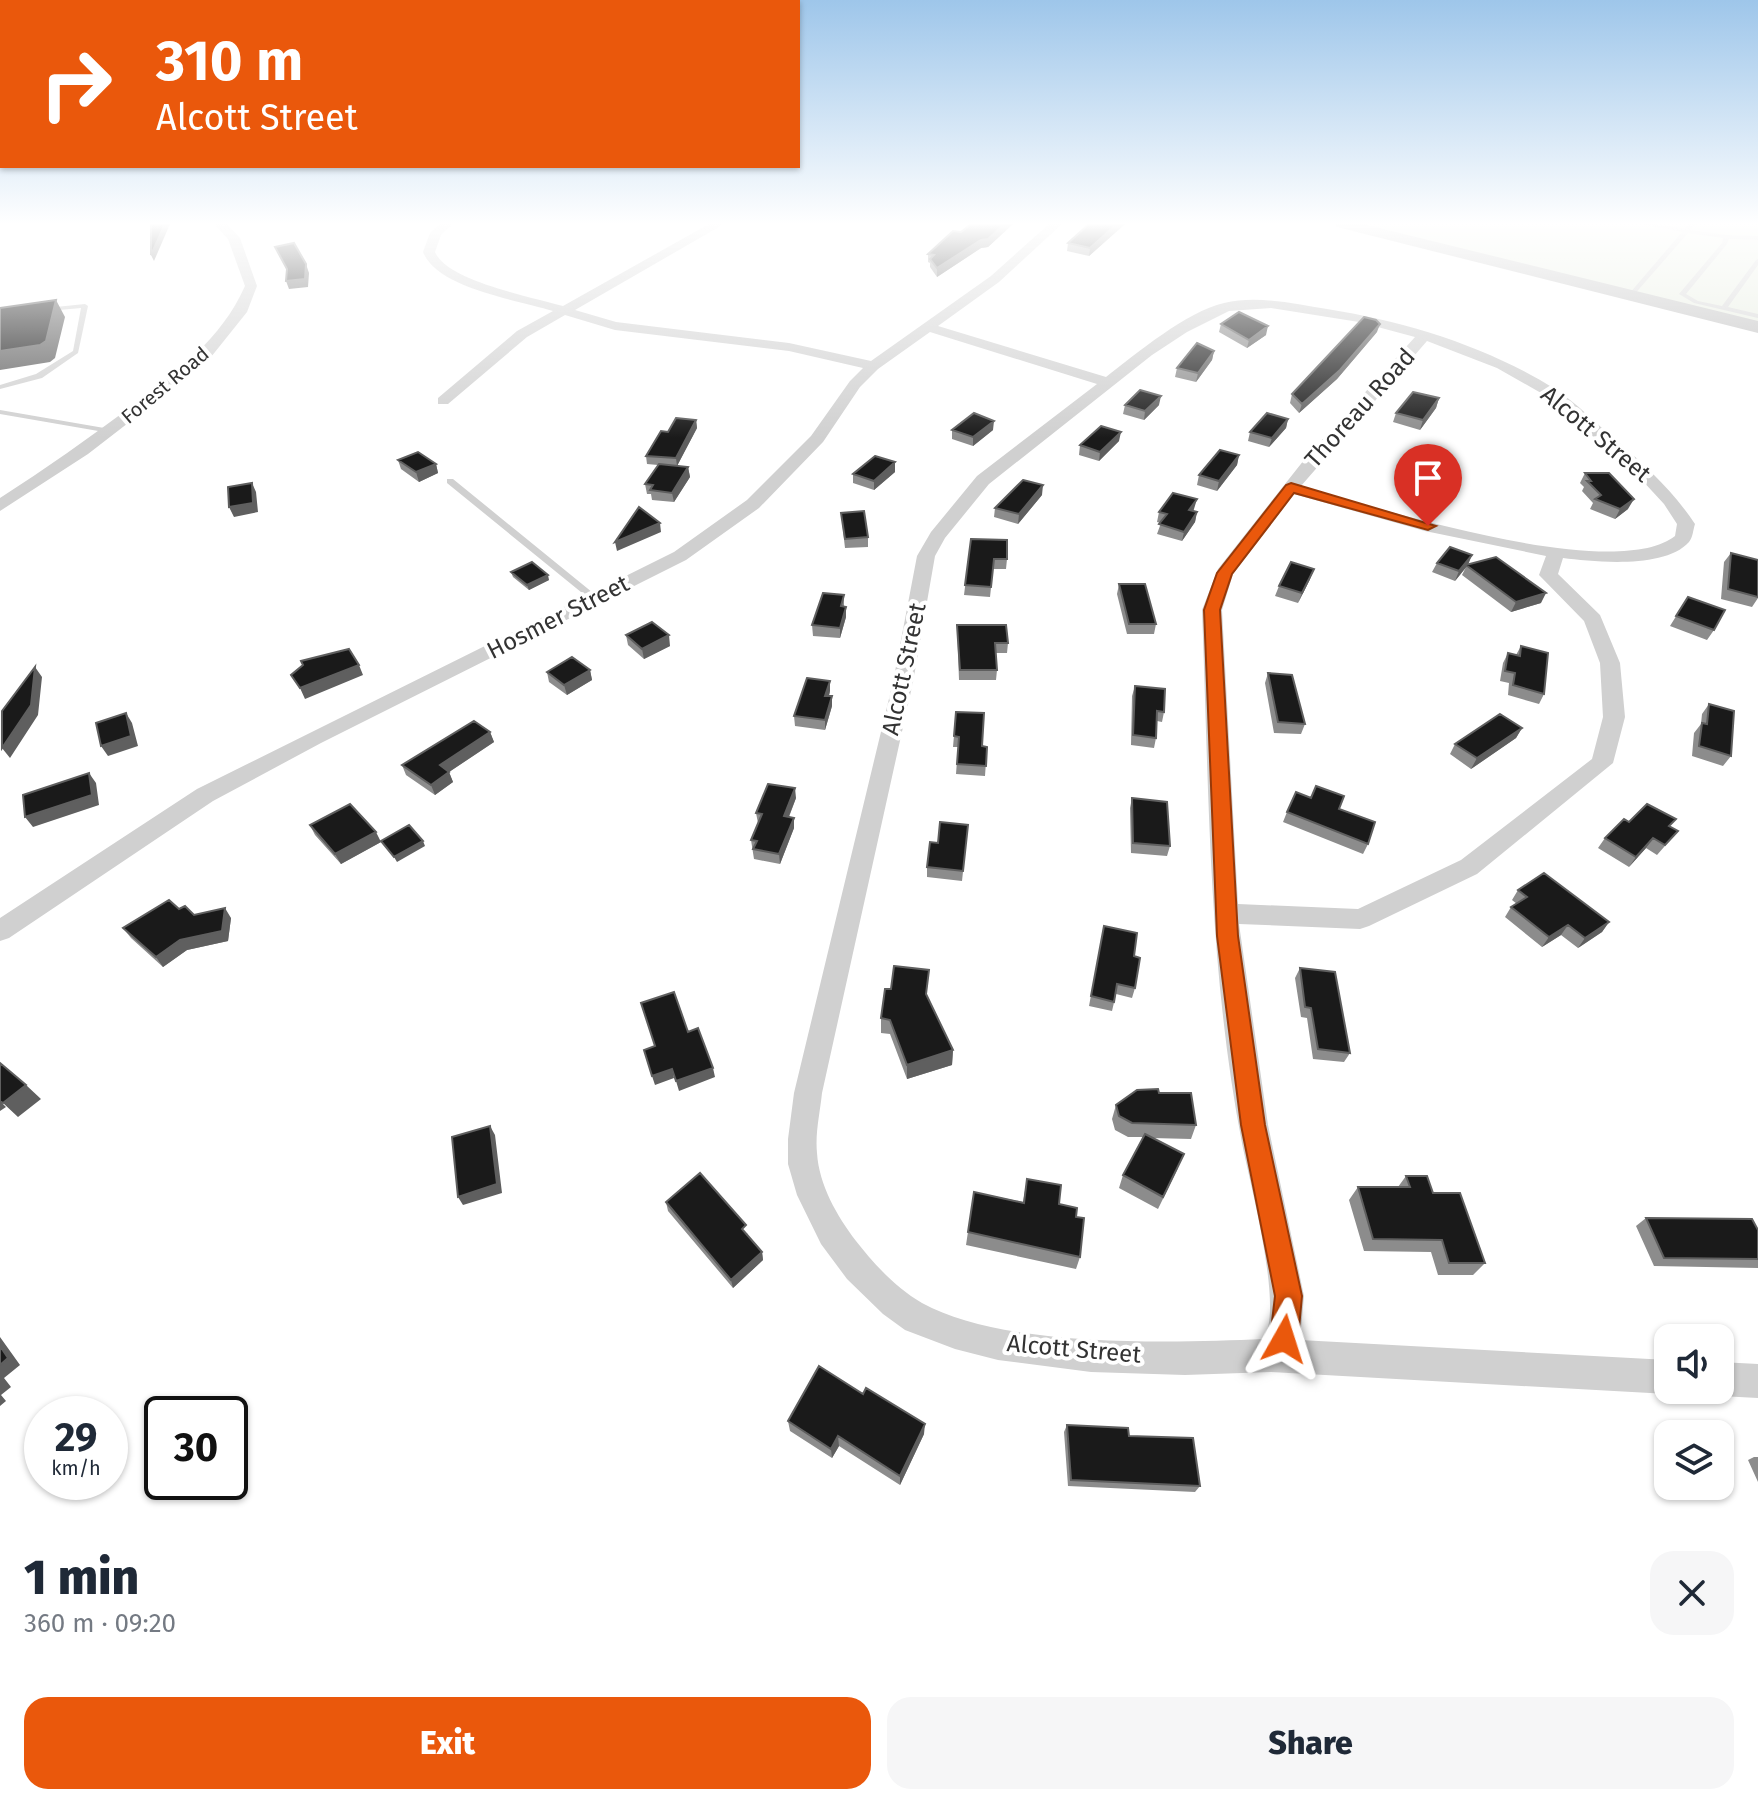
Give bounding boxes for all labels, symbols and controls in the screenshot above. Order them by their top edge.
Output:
text: 310 m [156,28,303,95]
icon: right [24,32,128,136]
text: Alcott Street [156,96,358,140]
street label: Forest Road [116,341,214,429]
street label: Thoreau Road [1299,343,1421,473]
street label: Alcott Street [1535,380,1657,488]
pin [1394,444,1462,526]
icon: arrive [1406,456,1450,500]
street label: Hosmer Street [482,569,634,665]
street label: Alcott Street [876,600,932,738]
position arrow [1242,1297,1326,1381]
map controls [1654,1324,1734,1500]
button: sound [1654,1324,1734,1404]
street label: Alcott Street [1006,1329,1143,1369]
speed limit sign: 30 [144,1396,248,1500]
text: 29 [55,1414,97,1462]
button: layers [1654,1420,1734,1500]
text: km/h [51,1456,101,1480]
text: 1 min [24,1549,139,1607]
button: close [1650,1551,1734,1635]
text: 360 m · 09:20 [24,1608,176,1639]
button: Exit [24,1697,871,1789]
button: Share [887,1697,1734,1789]

